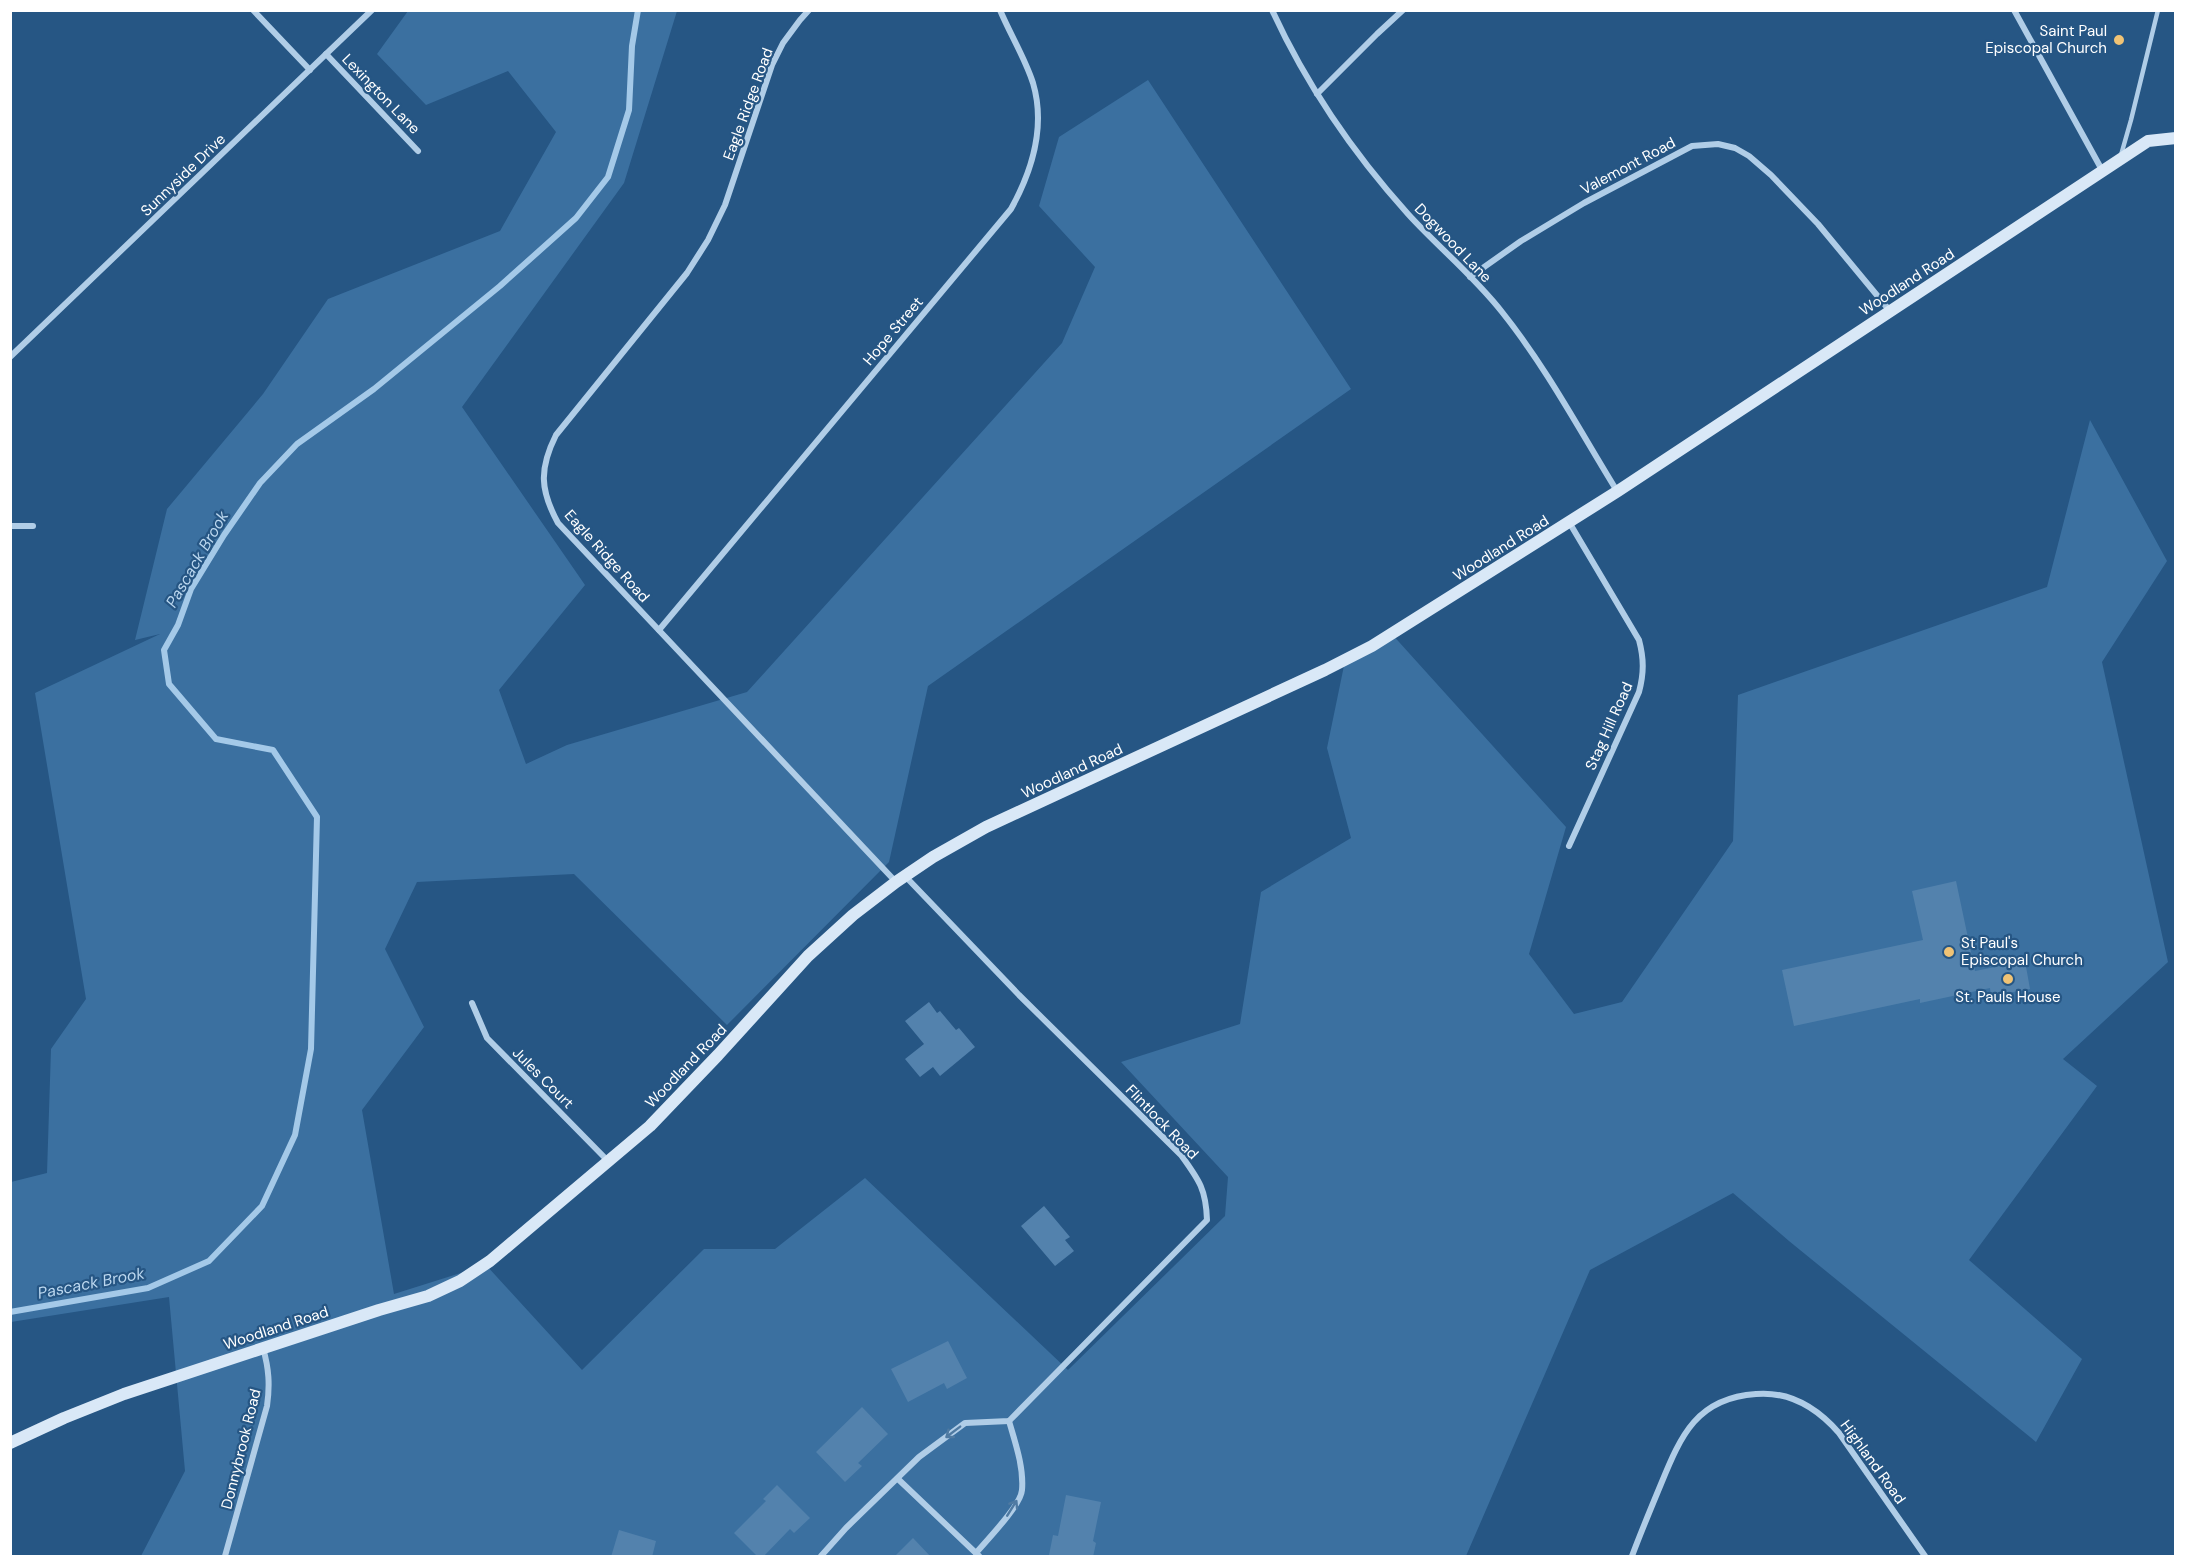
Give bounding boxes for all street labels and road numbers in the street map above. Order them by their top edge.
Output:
street label: Eagle Ridge Road [718,45,778,163]
street label: Lexington Lane [338,50,424,138]
street label: Sunnyside Drive [136,129,230,221]
street label: Valemont Road [1577,133,1679,199]
street label: Dogwood Lane [1410,199,1496,287]
street label: Woodland Road [1856,244,1958,320]
street label: Hope Street [858,292,928,369]
street label: Eagle Ridge Road [560,505,654,607]
street label: Woodland Road [1449,511,1553,585]
street label: Stag Hill Road [1581,679,1637,773]
street label: Woodland Road [1018,739,1126,803]
street label: Woodland Road [641,1020,731,1112]
street label: Jules Court [508,1043,578,1113]
street label: Flintlock Road [1121,1080,1203,1164]
street label: Woodland Road [221,1302,331,1354]
street label: Donnybrook Road [216,1387,266,1511]
street label: Highland Road [1836,1416,1910,1508]

